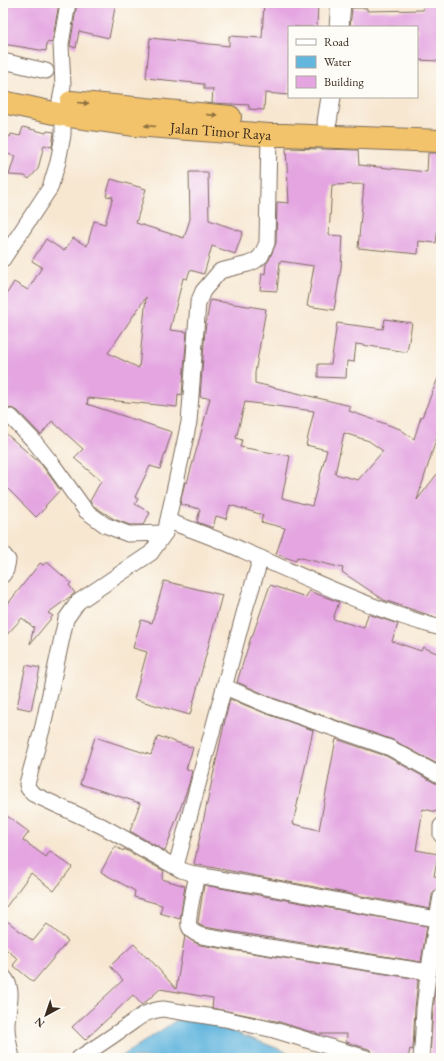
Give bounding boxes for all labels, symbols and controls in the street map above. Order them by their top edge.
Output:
legend [288,26,418,98]
text: Road [324,34,350,50]
text: Water [324,54,351,70]
text: Building [324,74,365,90]
one-way arrow [77,100,89,107]
one-way arrow [206,112,218,118]
street label: Jalan Timor Raya [167,117,272,144]
one-way arrow [143,123,156,129]
north arrow [26,995,66,1035]
text: N [32,1014,47,1031]

